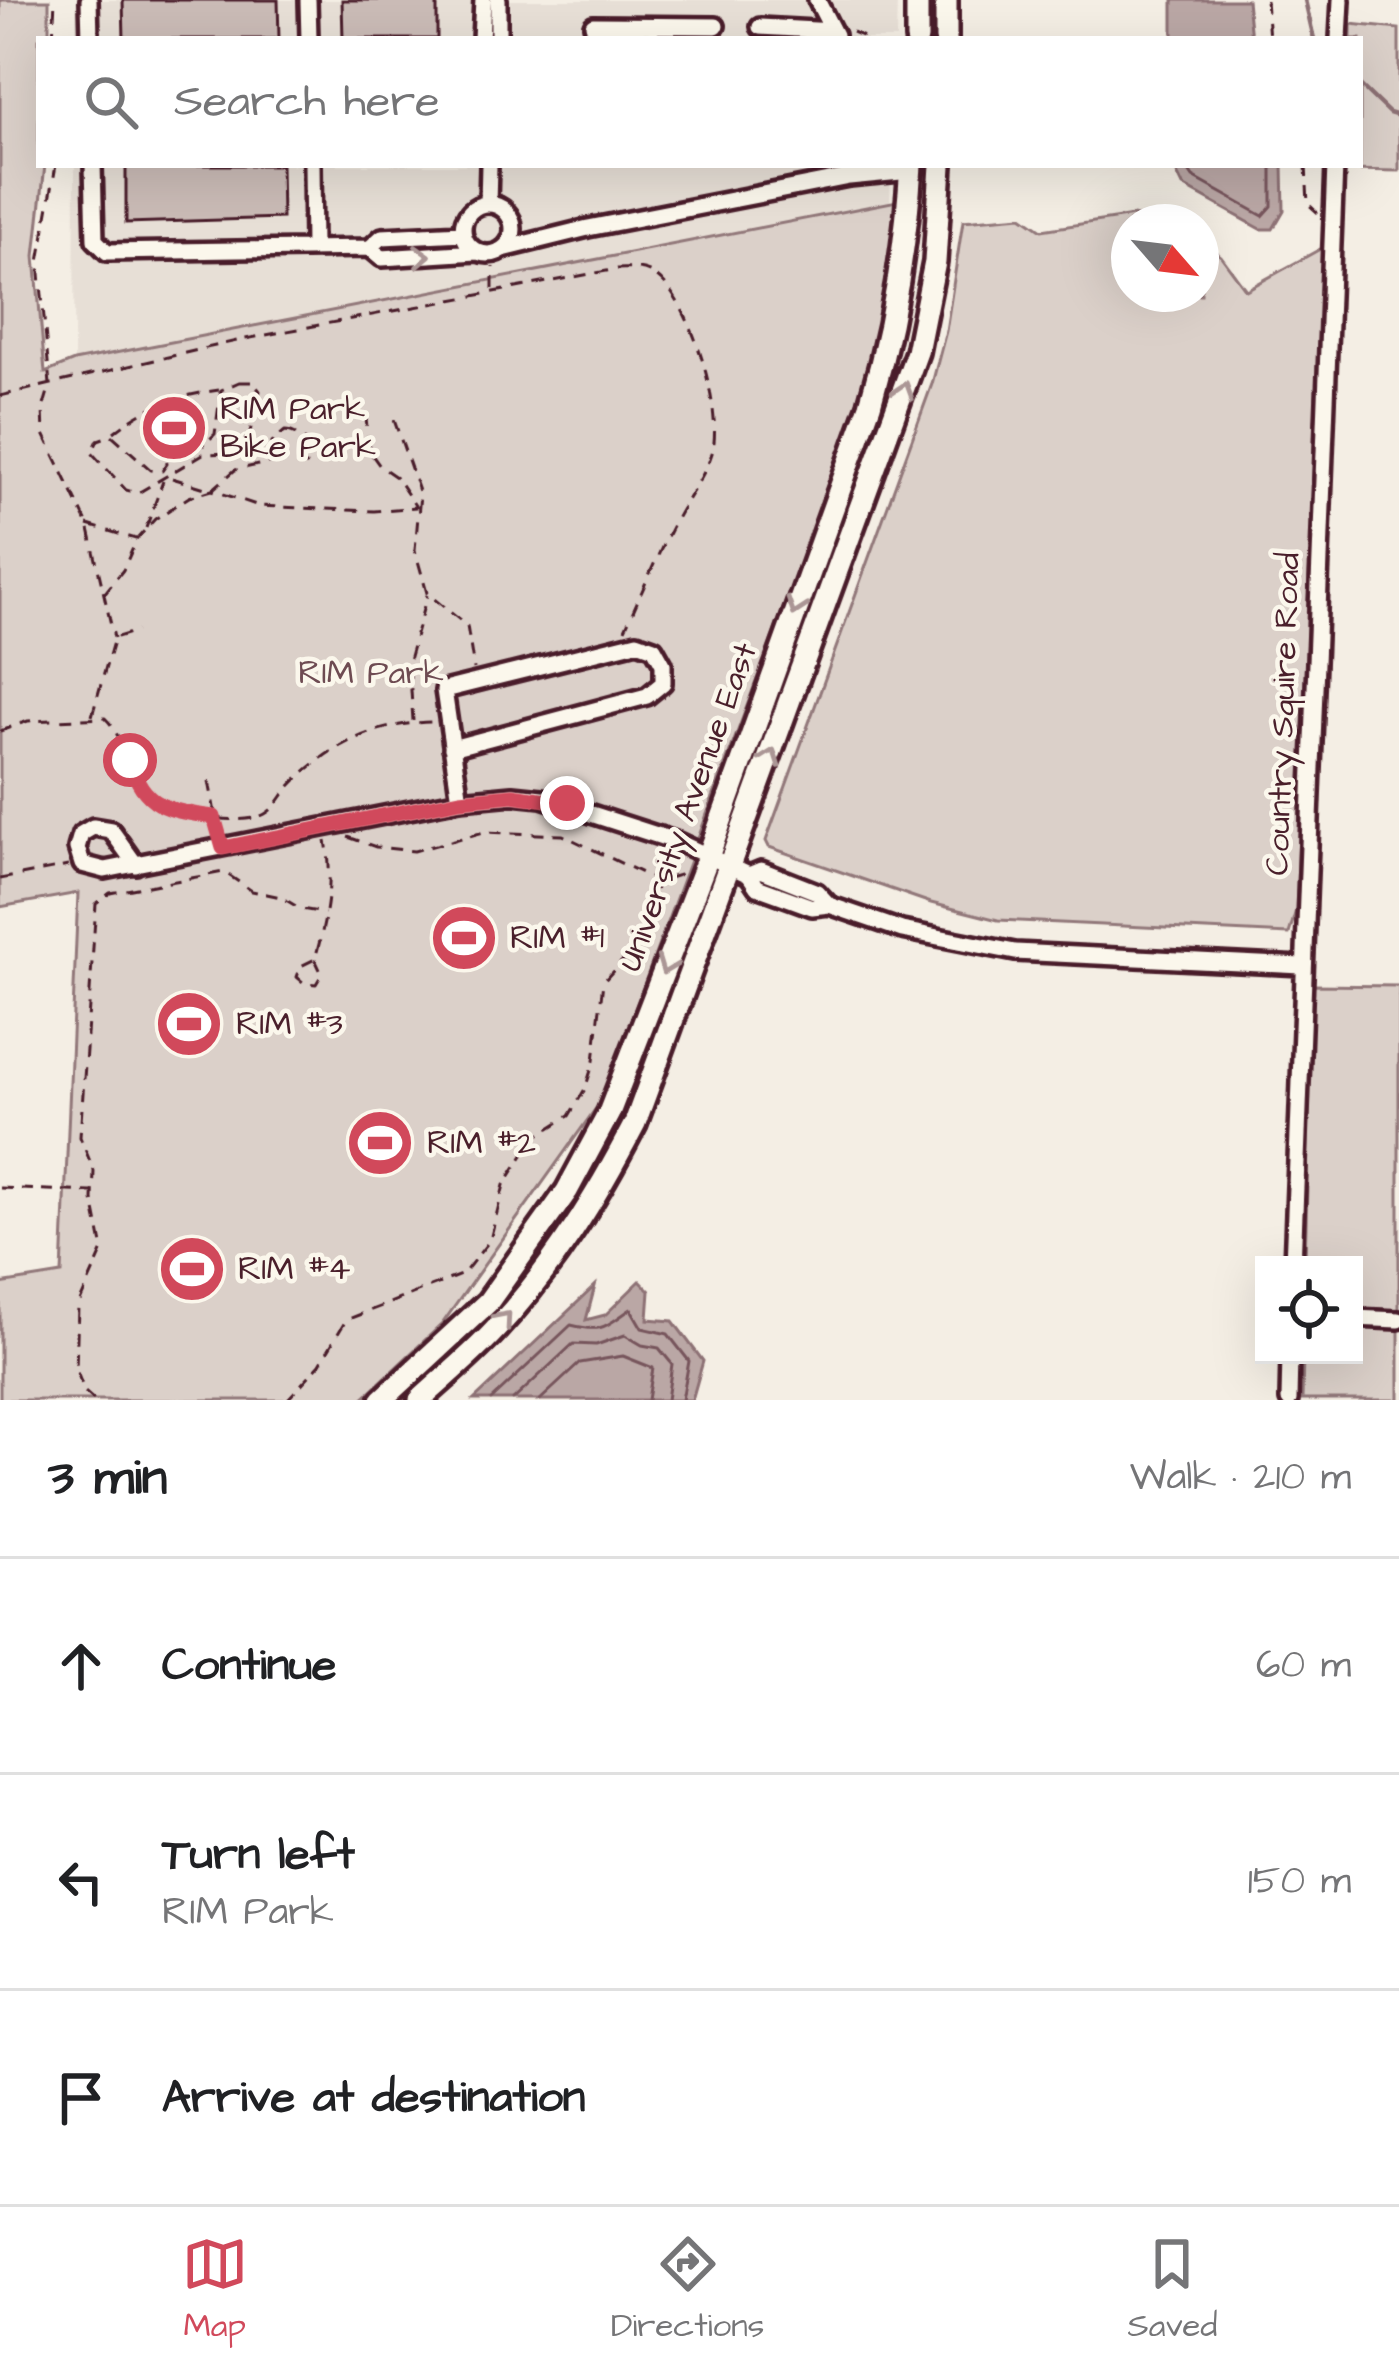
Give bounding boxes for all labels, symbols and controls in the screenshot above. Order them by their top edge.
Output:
search box [36,36,1363,168]
icon: search [78,69,144,135]
text: Search here [174,71,440,133]
north arrow [1111,204,1219,312]
one-way arrow [413,243,432,269]
one-way arrow [890,380,915,401]
place label: RIM Park Bike Park [220,386,376,470]
sports icon: RIM Park Bike Park [139,393,209,463]
street label: Country Squire Road [1254,552,1313,876]
one-way arrow [786,595,810,616]
street label: University Avenue East [607,637,770,978]
park label: RIM Park [298,650,444,696]
route start [103,733,157,787]
one-way arrow [756,747,781,768]
route end [540,776,594,830]
sports icon: RIM #1 [429,903,499,973]
place label: RIM #1 [510,915,604,961]
one-way arrow [655,955,680,976]
sports icon: RIM #3 [154,989,224,1059]
place label: RIM #3 [236,1001,343,1047]
sports icon: RIM #2 [345,1108,415,1178]
place label: RIM #2 [427,1120,536,1166]
sports icon: RIM #4 [157,1234,227,1304]
place label: RIM #4 [238,1246,351,1292]
map controls [1255,1256,1363,1364]
button: locate [1255,1256,1363,1364]
one-way arrow [490,1311,511,1333]
text: 3 min [48,1443,167,1514]
text: Walk · 210 m [1130,1451,1351,1505]
icon: ahead [48,1633,114,1699]
text: Continue [162,1635,336,1697]
text: 60 m [1256,1639,1351,1693]
text: Turn left [162,1824,355,1886]
icon: left [48,1849,114,1915]
text: 150 m [1248,1855,1351,1909]
text: RIM Park [162,1886,334,1940]
icon: arrive [48,2065,114,2131]
text: Arrive at destination [162,2067,585,2129]
tab: Map [182,2231,248,2349]
tab: Directions [611,2231,764,2349]
tab: Saved [1127,2231,1217,2349]

